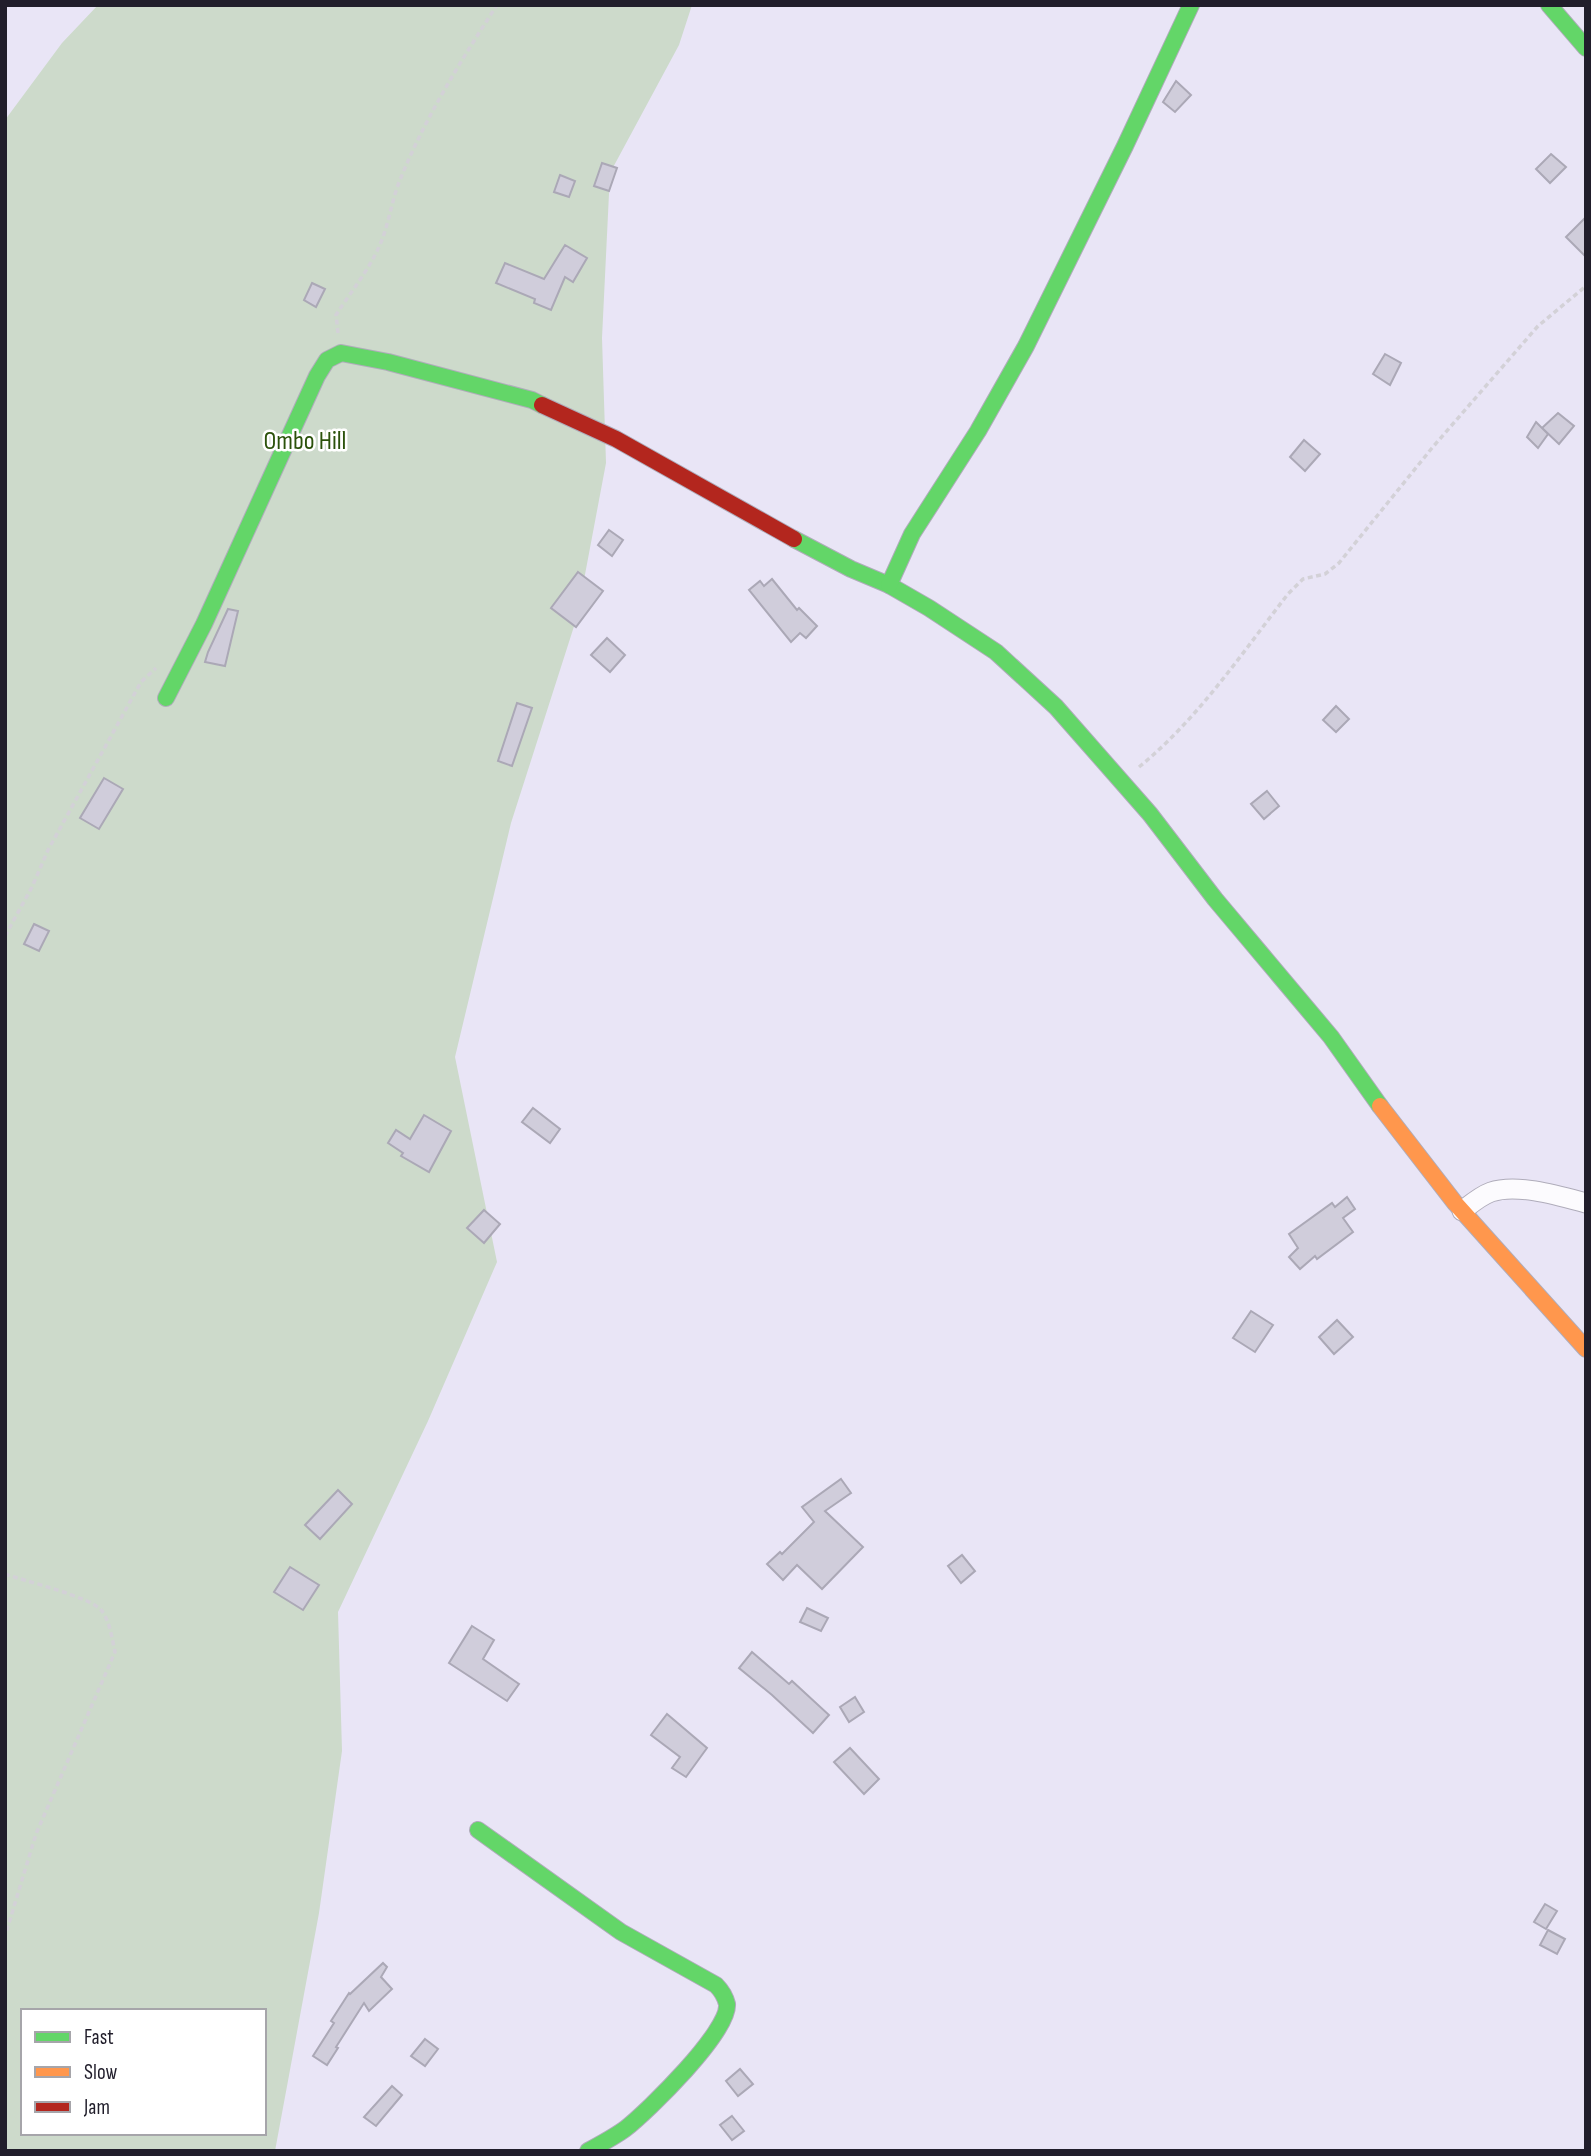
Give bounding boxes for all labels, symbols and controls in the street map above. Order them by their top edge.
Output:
park label: Ombo Hill [264,426,346,457]
legend [21,2009,266,2135]
text: Fast [84,2025,114,2050]
text: Slow [84,2060,118,2085]
text: Jam [83,2095,110,2120]

